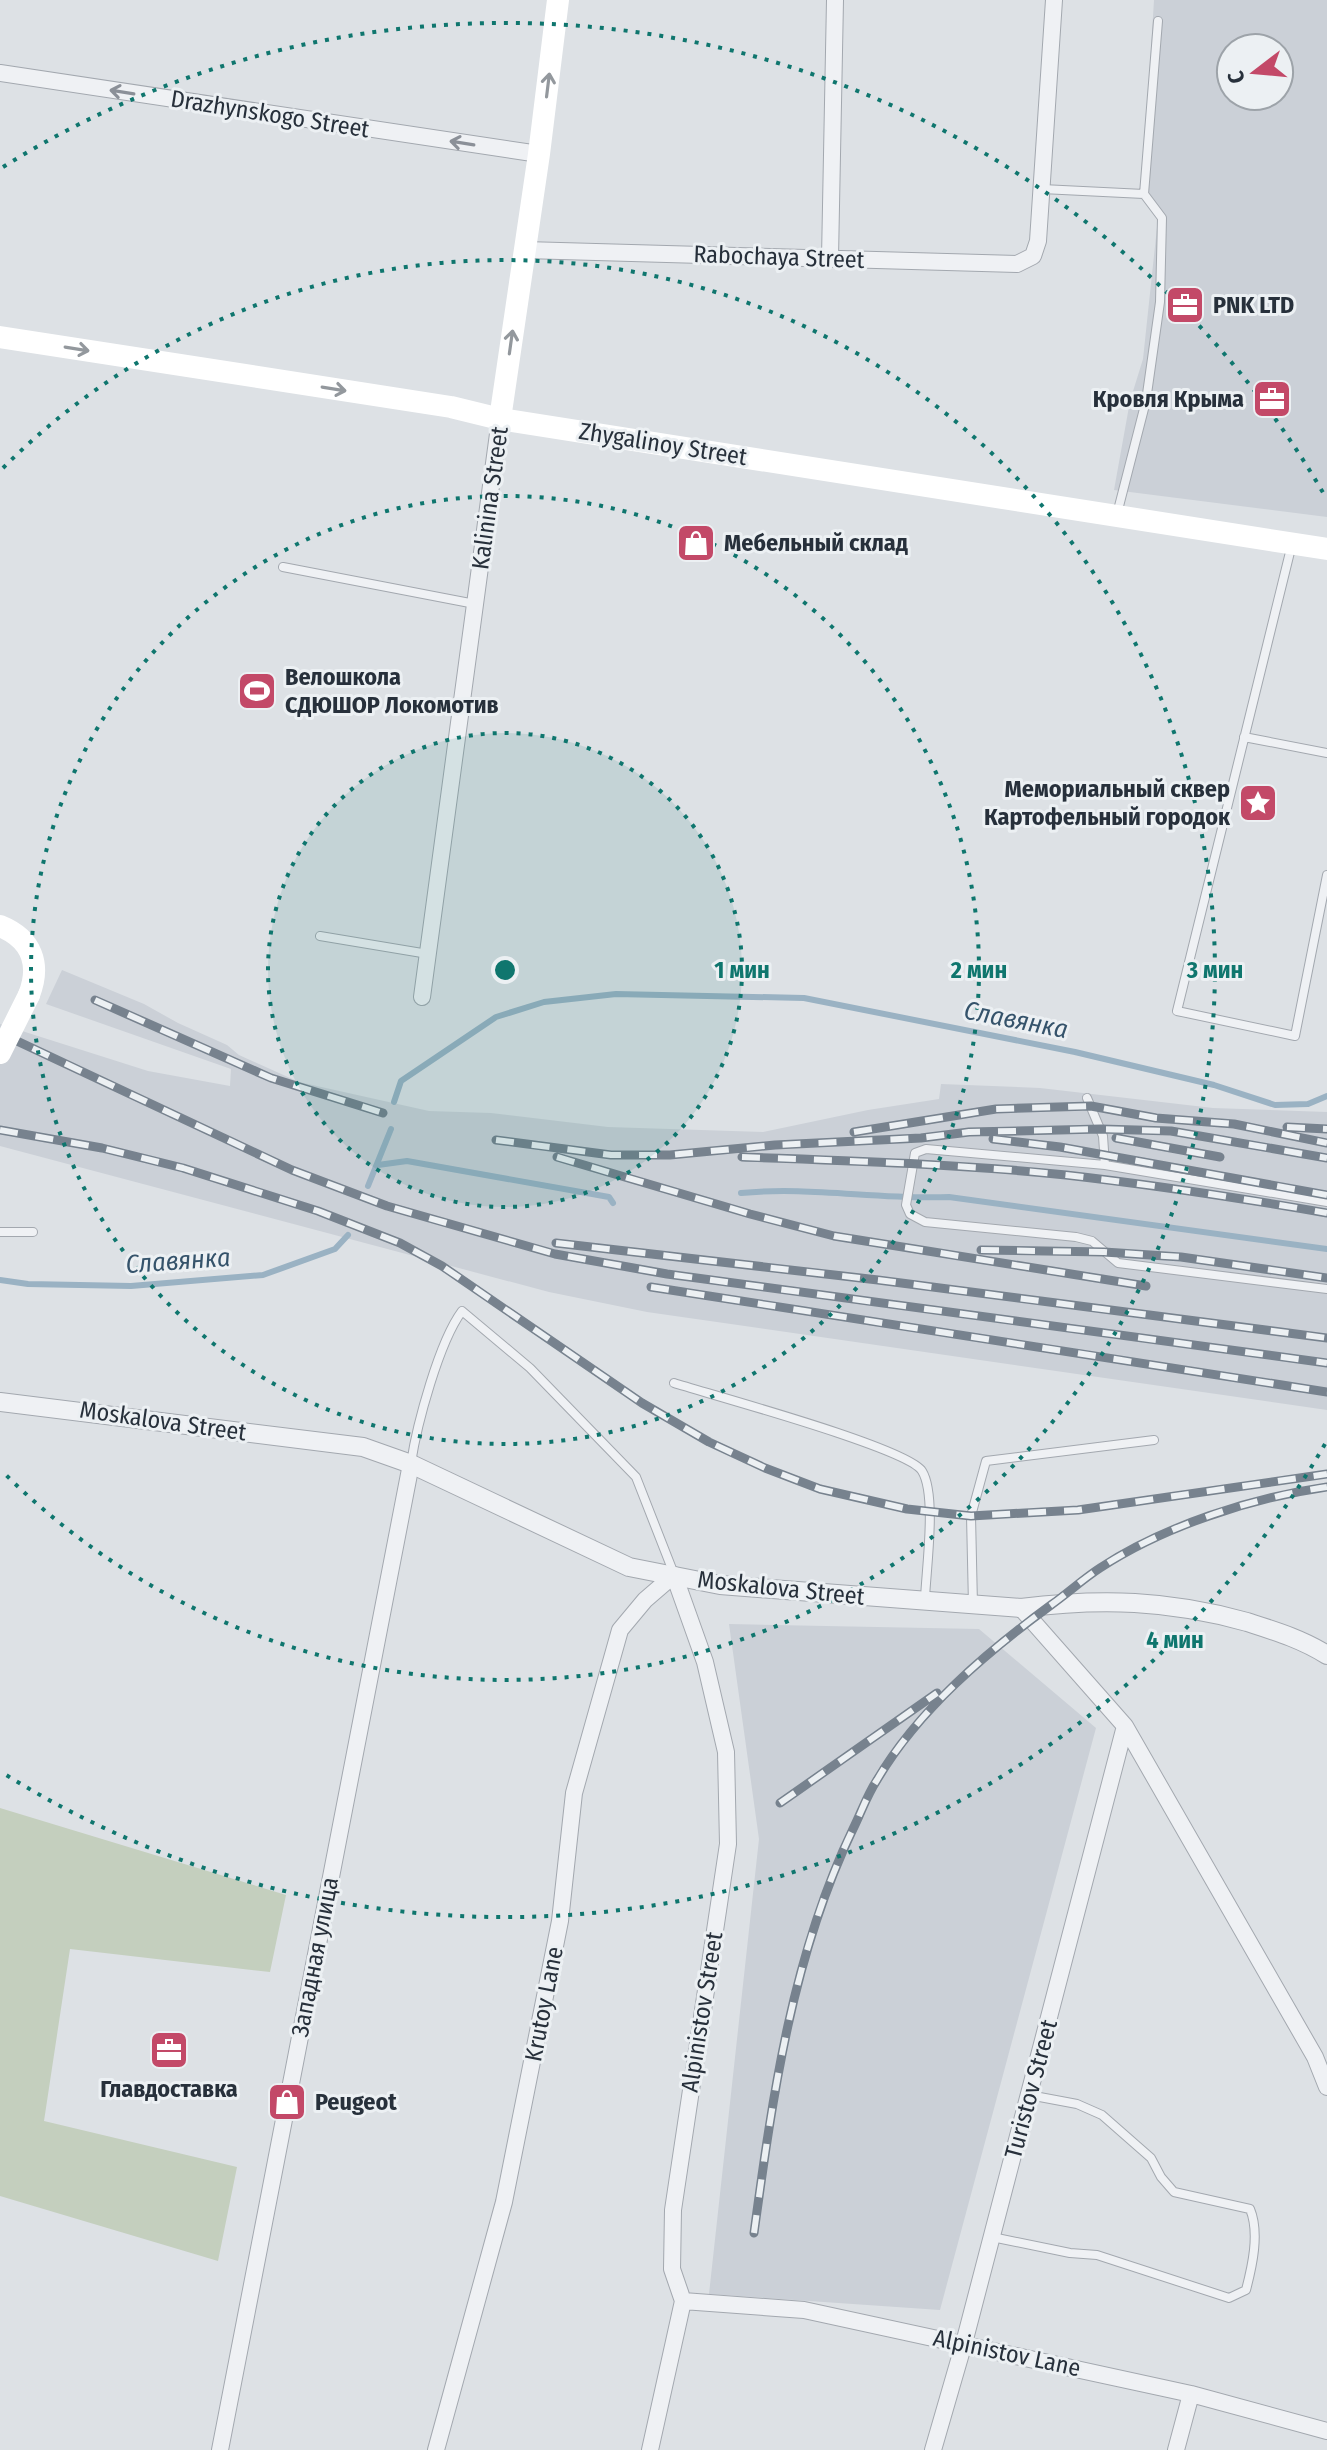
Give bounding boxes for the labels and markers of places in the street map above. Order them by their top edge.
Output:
office icon: PNK LTD [1164,284,1206,326]
place label: PNK LTD [1213,291,1294,319]
office icon: Кровля Крыма [1251,378,1293,420]
place label: Кровля Крыма [1093,385,1244,413]
shop icon: Мебельный склад [675,522,717,564]
place label: Мебельный склад [724,529,908,557]
place label: Велошкола СДЮШОР Локомотив [285,663,499,719]
sports icon: Велошкола СДЮШОР Локомотив [236,670,278,712]
place label: Мемориальный сквер Картофельный городок [984,775,1231,831]
place icon: Мемориальный сквер Картофельный городок [1237,782,1279,824]
centre of rings [491,956,519,984]
office icon: Главдоставка [148,2029,190,2071]
place label: Главдоставка [100,2075,238,2103]
shop icon: Peugeot [266,2081,308,2123]
place label: Peugeot [315,2088,397,2116]

